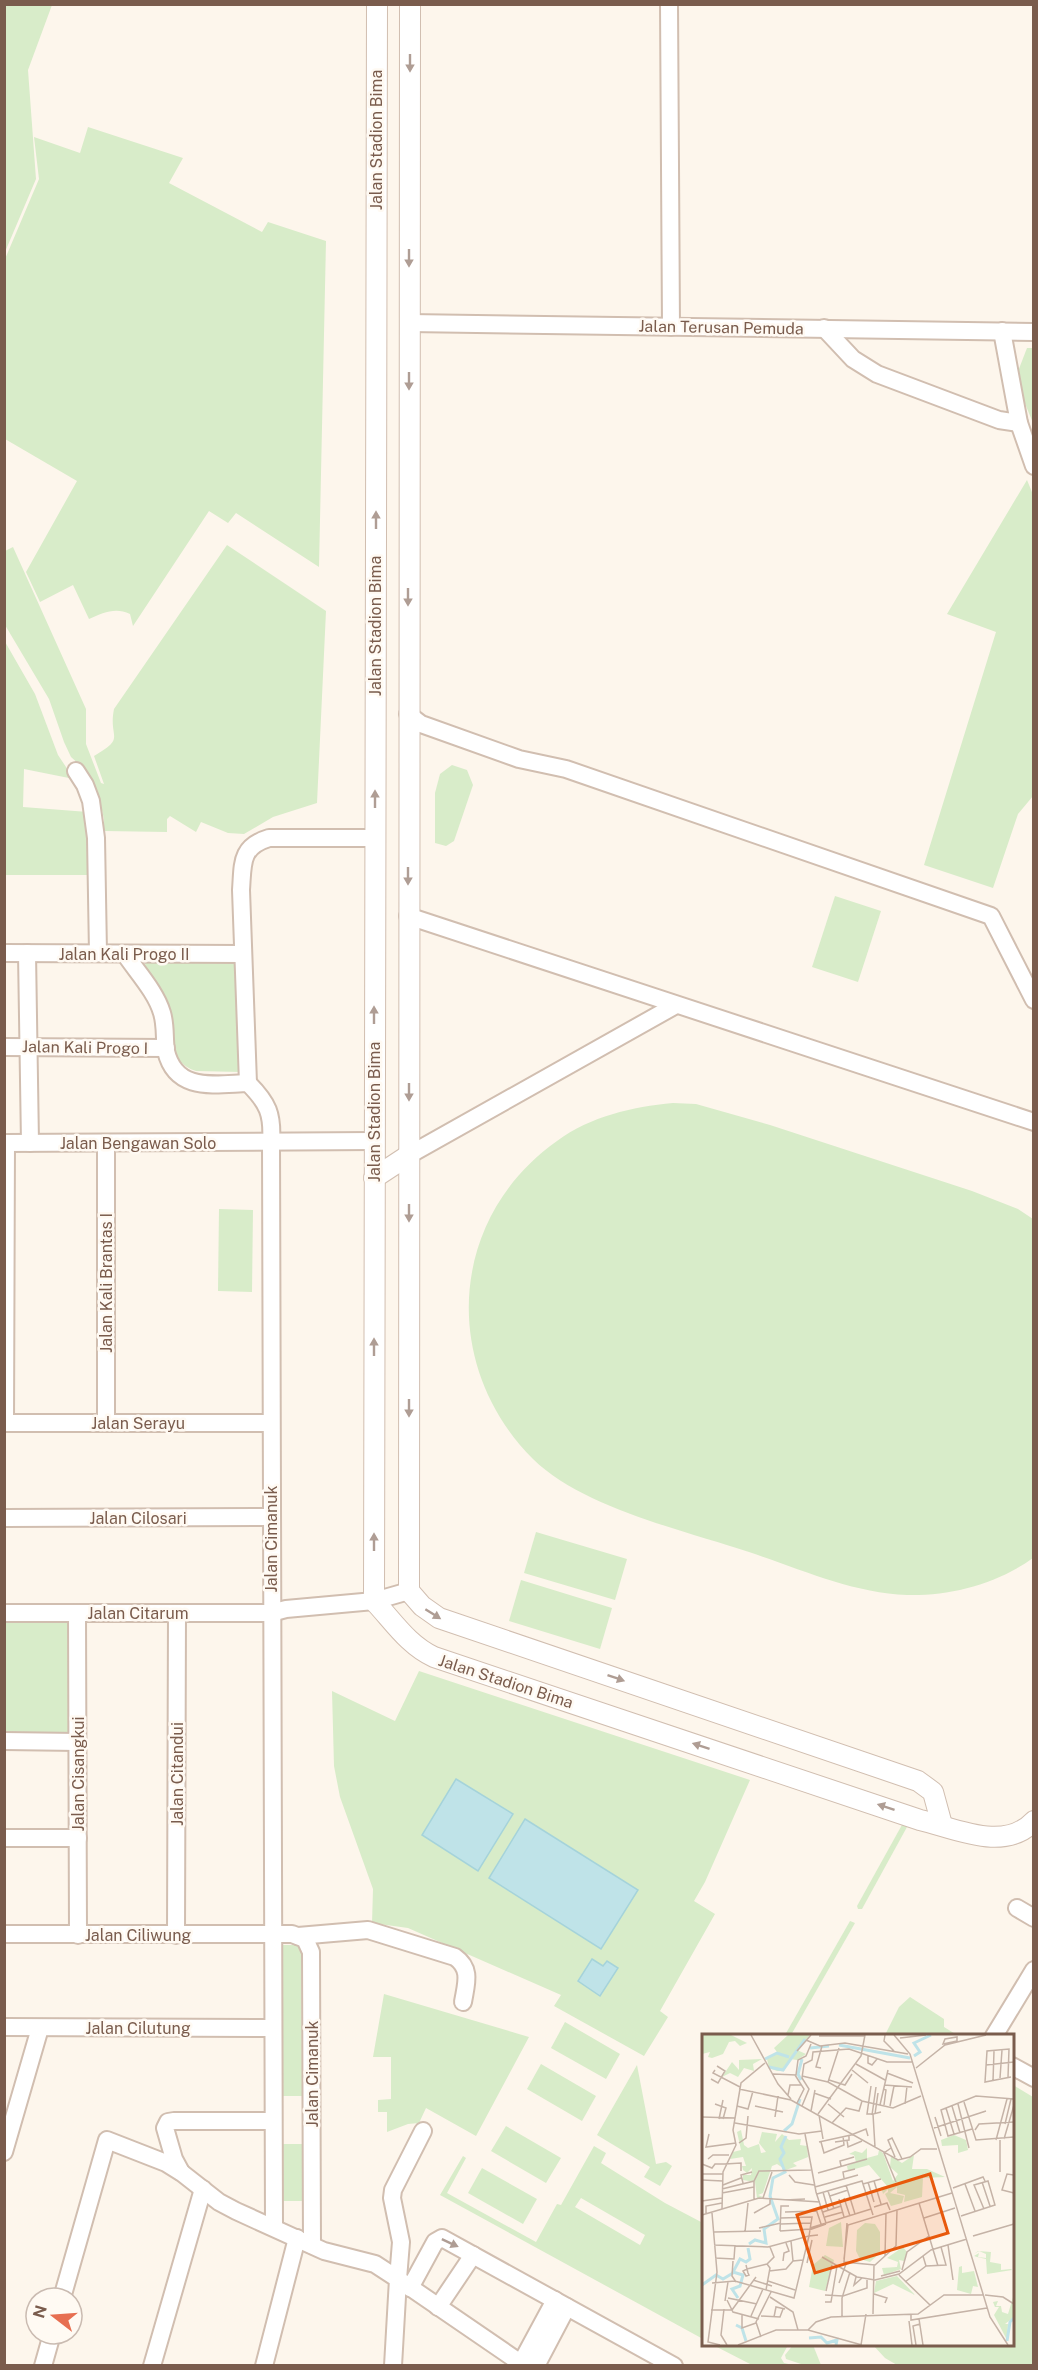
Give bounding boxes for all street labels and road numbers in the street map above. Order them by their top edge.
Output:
street label: Jalan Stadion Bima [367,70,386,210]
street label: Jalan Terusan Pemuda [638,317,804,338]
street label: Jalan Stadion Bima [366,556,385,696]
street label: Jalan Kali Progo II [59,945,189,964]
street label: Jalan Kali Progo I [22,1037,148,1058]
street label: Jalan Stadion Bima [365,1042,384,1182]
street label: Jalan Bengawan Solo [60,1134,216,1153]
street label: Jalan Kali Brantas I [97,1213,116,1353]
street label: Jalan Serayu [91,1414,185,1433]
street label: Jalan Cimanuk [262,1485,281,1593]
street label: Jalan Cilosari [89,1509,187,1528]
street label: Jalan Citarum [87,1604,189,1623]
street label: Jalan Stadion Bima [436,1651,576,1712]
street label: Jalan Cisangkui [69,1716,88,1832]
street label: Jalan Citandui [168,1722,187,1826]
street label: Jalan Ciliwung [85,1926,191,1945]
street label: Jalan Cilutung [85,2019,191,2038]
street label: Jalan Cimanuk [303,2020,322,2128]

